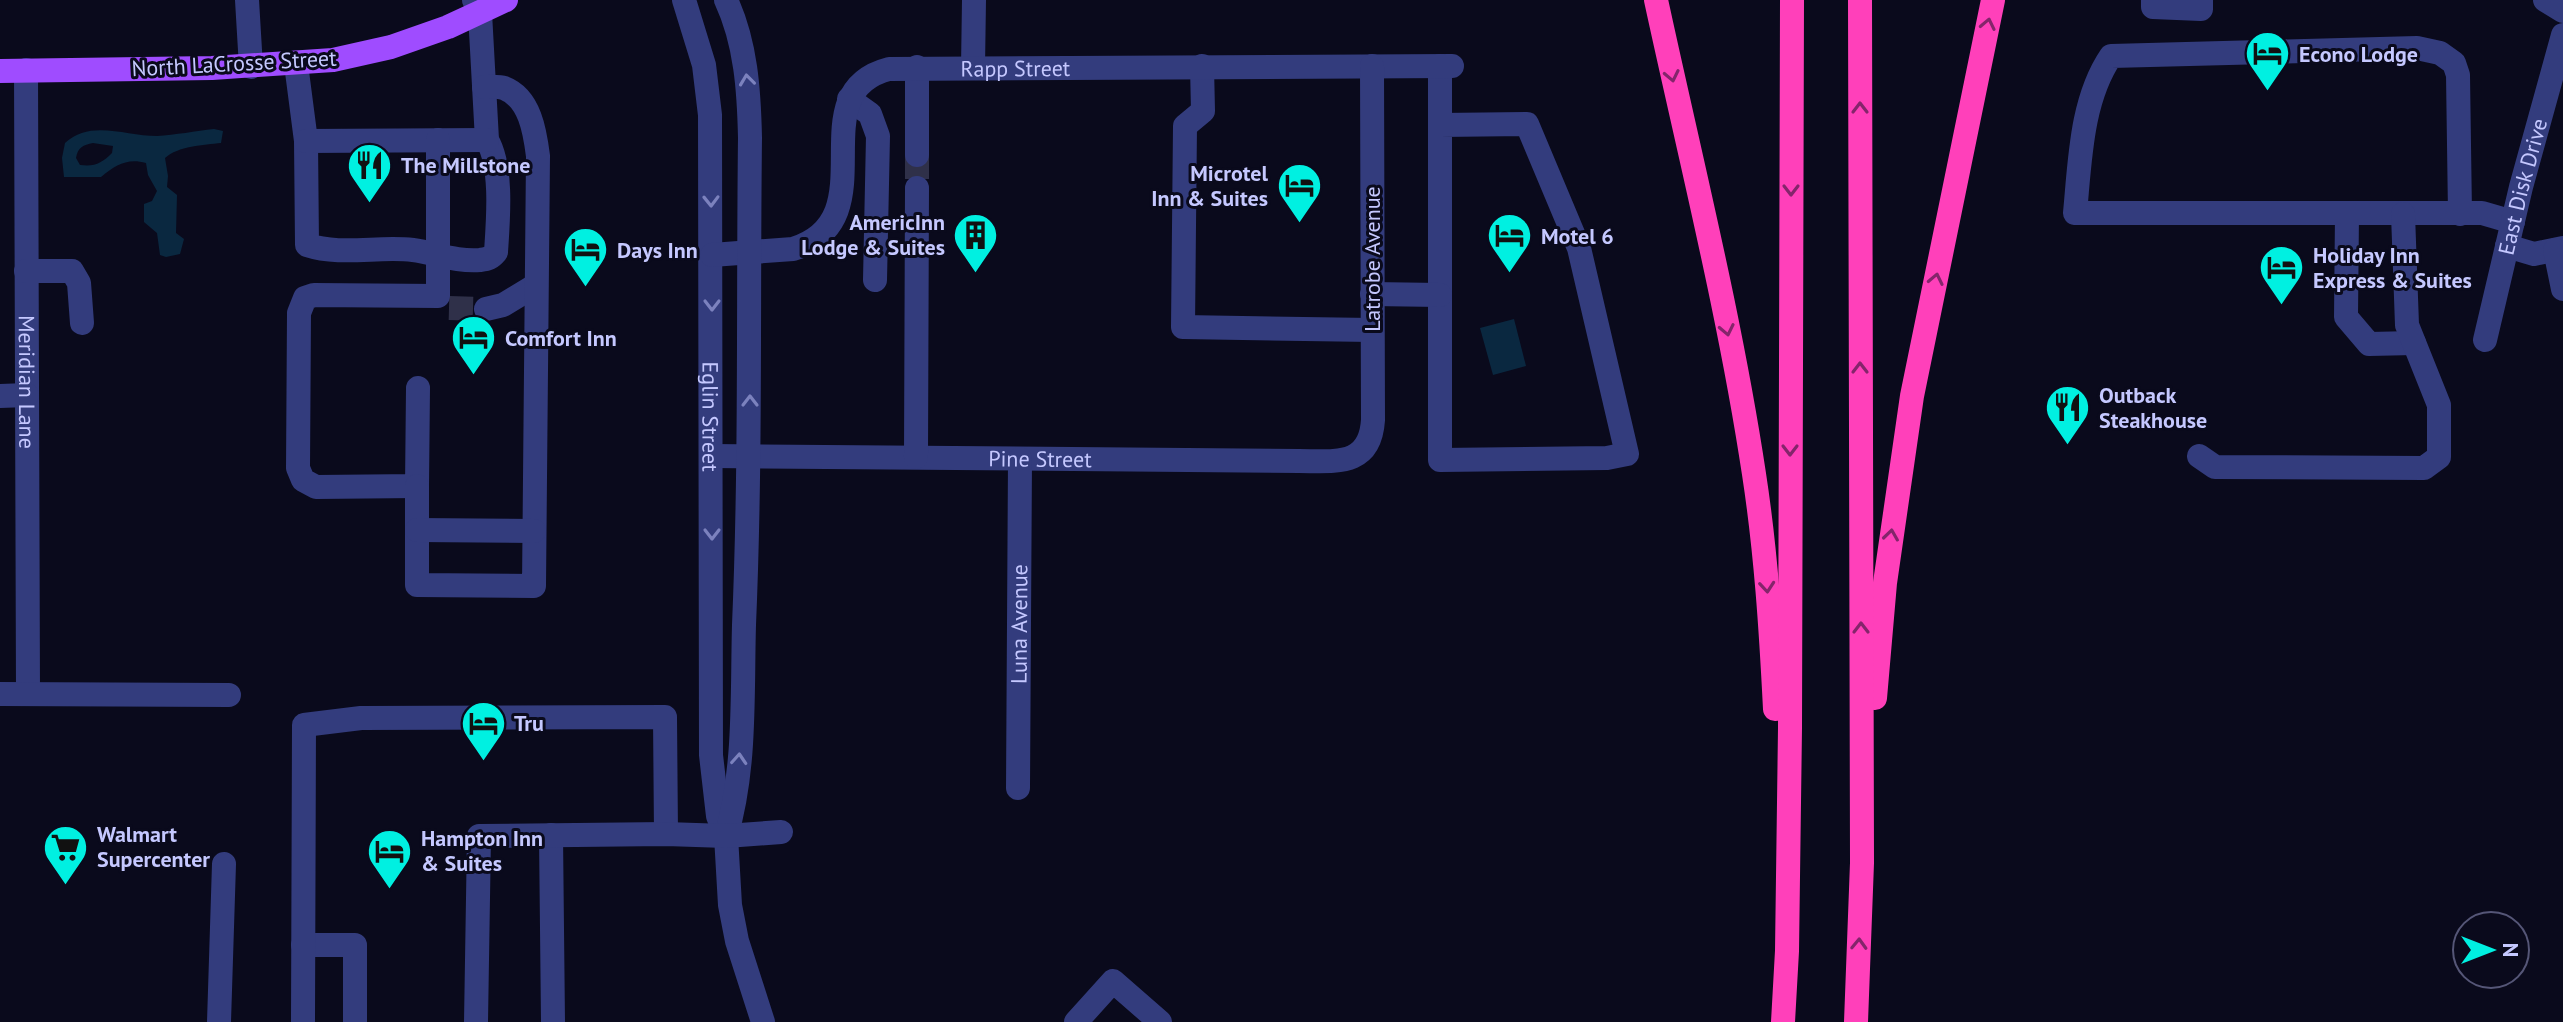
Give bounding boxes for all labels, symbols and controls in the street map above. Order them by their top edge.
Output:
one-way arrow [1979,17,1996,31]
hotel icon: Econo Lodge [2244,30,2292,93]
place label: Econo Lodge [2299,40,2418,68]
street label: North LaCrosse Street [131,44,338,82]
street label: Rapp Street [960,54,1071,83]
one-way arrow [1663,70,1680,83]
one-way arrow [738,73,755,86]
one-way arrow [1851,101,1869,114]
street label: East Disk Drive [2492,115,2553,258]
restaurant icon: The Millstone [346,141,394,204]
place label: The Millstone [401,151,531,179]
place label: Microtel Inn & Suites [1151,159,1269,212]
hotel icon: Microtel Inn & Suites [1275,162,1323,225]
one-way arrow [1782,184,1800,197]
street label: Latrobe Avenue [1358,186,1386,332]
one-way arrow [702,195,720,208]
place label: AmericInn Lodge & Suites [801,208,945,261]
building icon: AmericInn Lodge & Suites [952,211,1000,274]
hotel icon: Motel 6 [1486,212,1534,275]
place label: Motel 6 [1541,222,1614,250]
hotel icon: Days Inn [562,226,610,289]
place label: Days Inn [617,236,698,264]
place label: Holiday Inn Express & Suites [2313,241,2472,294]
hotel icon: Holiday Inn Express & Suites [2258,244,2306,307]
one-way arrow [1927,272,1944,286]
one-way arrow [703,299,721,312]
hotel icon: Comfort Inn [450,314,498,377]
street label: Meridian Lane [13,315,41,449]
one-way arrow [1718,323,1735,337]
place label: Comfort Inn [505,324,617,352]
one-way arrow [1851,361,1869,374]
street label: Eglin Street [696,362,725,472]
place label: Outback Steakhouse [2099,381,2207,434]
restaurant icon: Outback Steakhouse [2044,384,2092,447]
one-way arrow [741,394,759,407]
street label: Pine Street [988,444,1092,473]
one-way arrow [1781,444,1799,457]
one-way arrow [703,528,720,541]
one-way arrow [1882,528,1899,542]
street label: Luna Avenue [1005,564,1033,684]
one-way arrow [1758,581,1775,594]
one-way arrow [1852,621,1870,634]
hotel icon: Tru [459,699,507,762]
place label: Tru [514,709,544,737]
one-way arrow [730,753,747,766]
place label: Walmart Supercenter [97,820,210,873]
supermarket icon: Walmart Supercenter [42,823,90,886]
place label: Hampton Inn & Suites [421,824,543,877]
hotel icon: Hampton Inn & Suites [366,827,414,890]
north arrow [2451,910,2531,990]
one-way arrow [1851,937,1868,950]
text: N [2497,943,2525,957]

